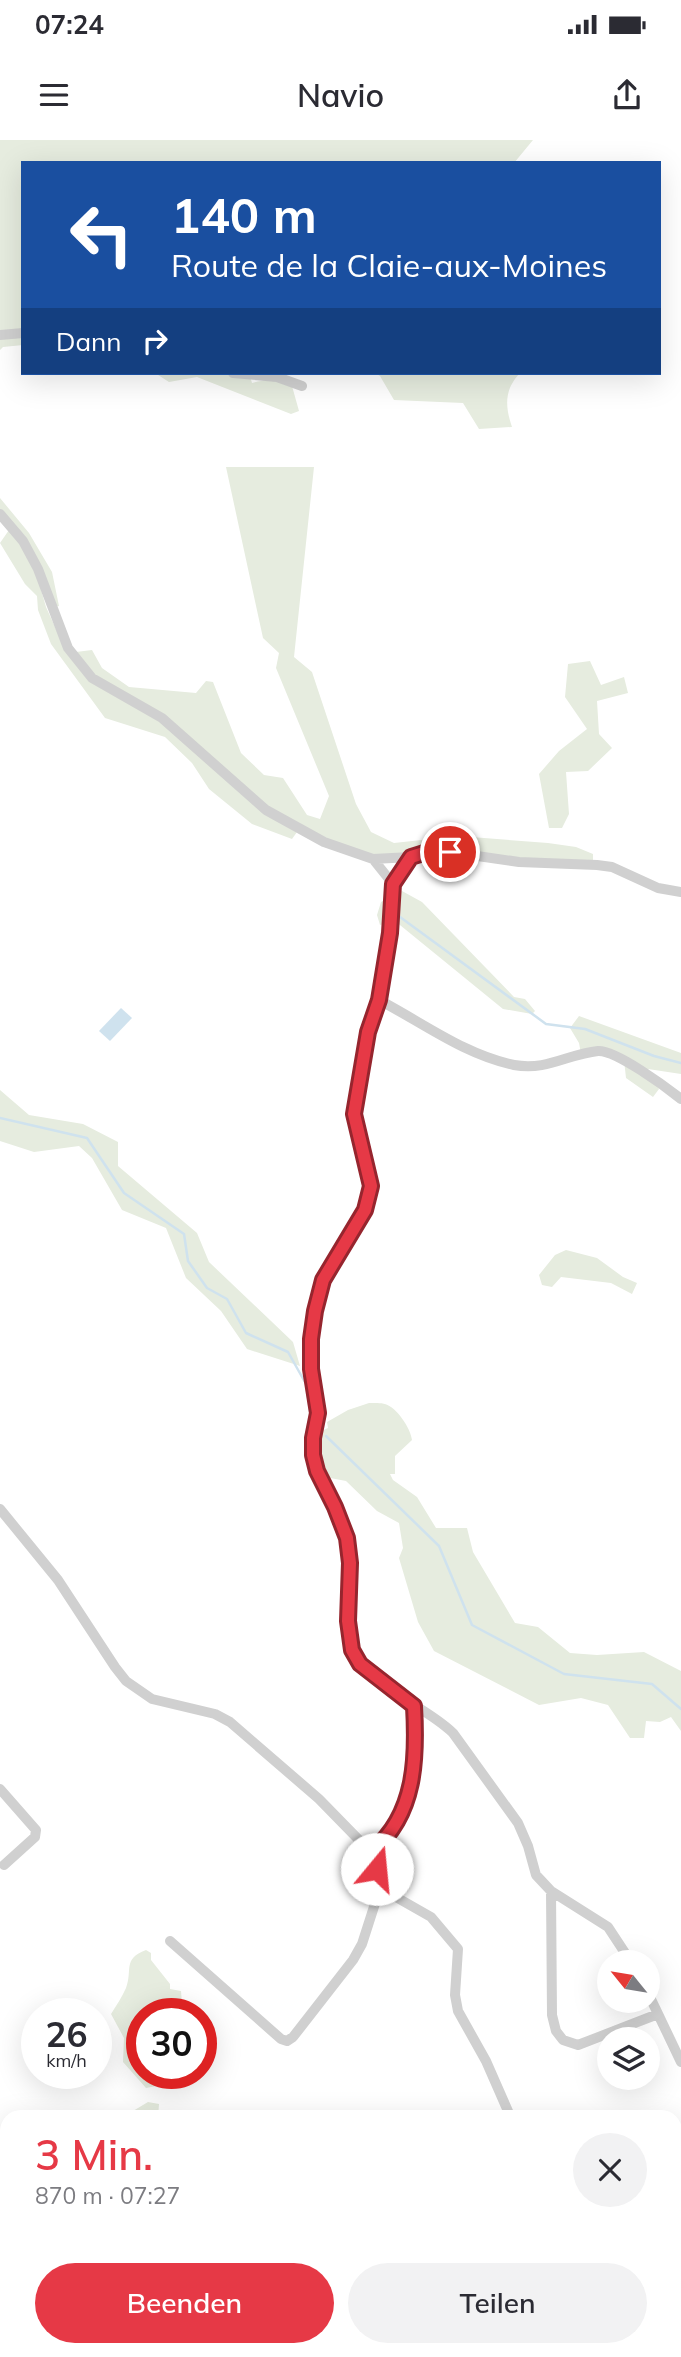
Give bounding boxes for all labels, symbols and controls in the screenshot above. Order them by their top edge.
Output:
text: 07:24 [35,8,104,41]
text: Navio [297,75,384,115]
icon: menu [35,76,73,114]
icon: share [608,76,646,114]
text: 140 m [171,184,317,245]
icon: left [56,189,147,280]
text: Route de la Claie-aux-Moines [171,245,607,285]
icon: right [136,322,174,360]
text: Dann [56,325,122,358]
pin [420,822,480,882]
icon: arrive [431,833,469,871]
position arrow [340,1832,414,1906]
north arrow [597,1950,660,2012]
map controls [597,1950,660,2090]
speed limit sign: 30 [126,1998,217,2089]
text: 26 [45,2012,88,2056]
button: layers [597,2027,660,2090]
text: km/h [46,2049,87,2072]
text: 3 Min. [35,2128,153,2181]
button: close [573,2133,647,2207]
text: 870 m · 07:27 [35,2181,180,2210]
button: Beenden [35,2263,334,2343]
button: Teilen [348,2263,647,2343]

